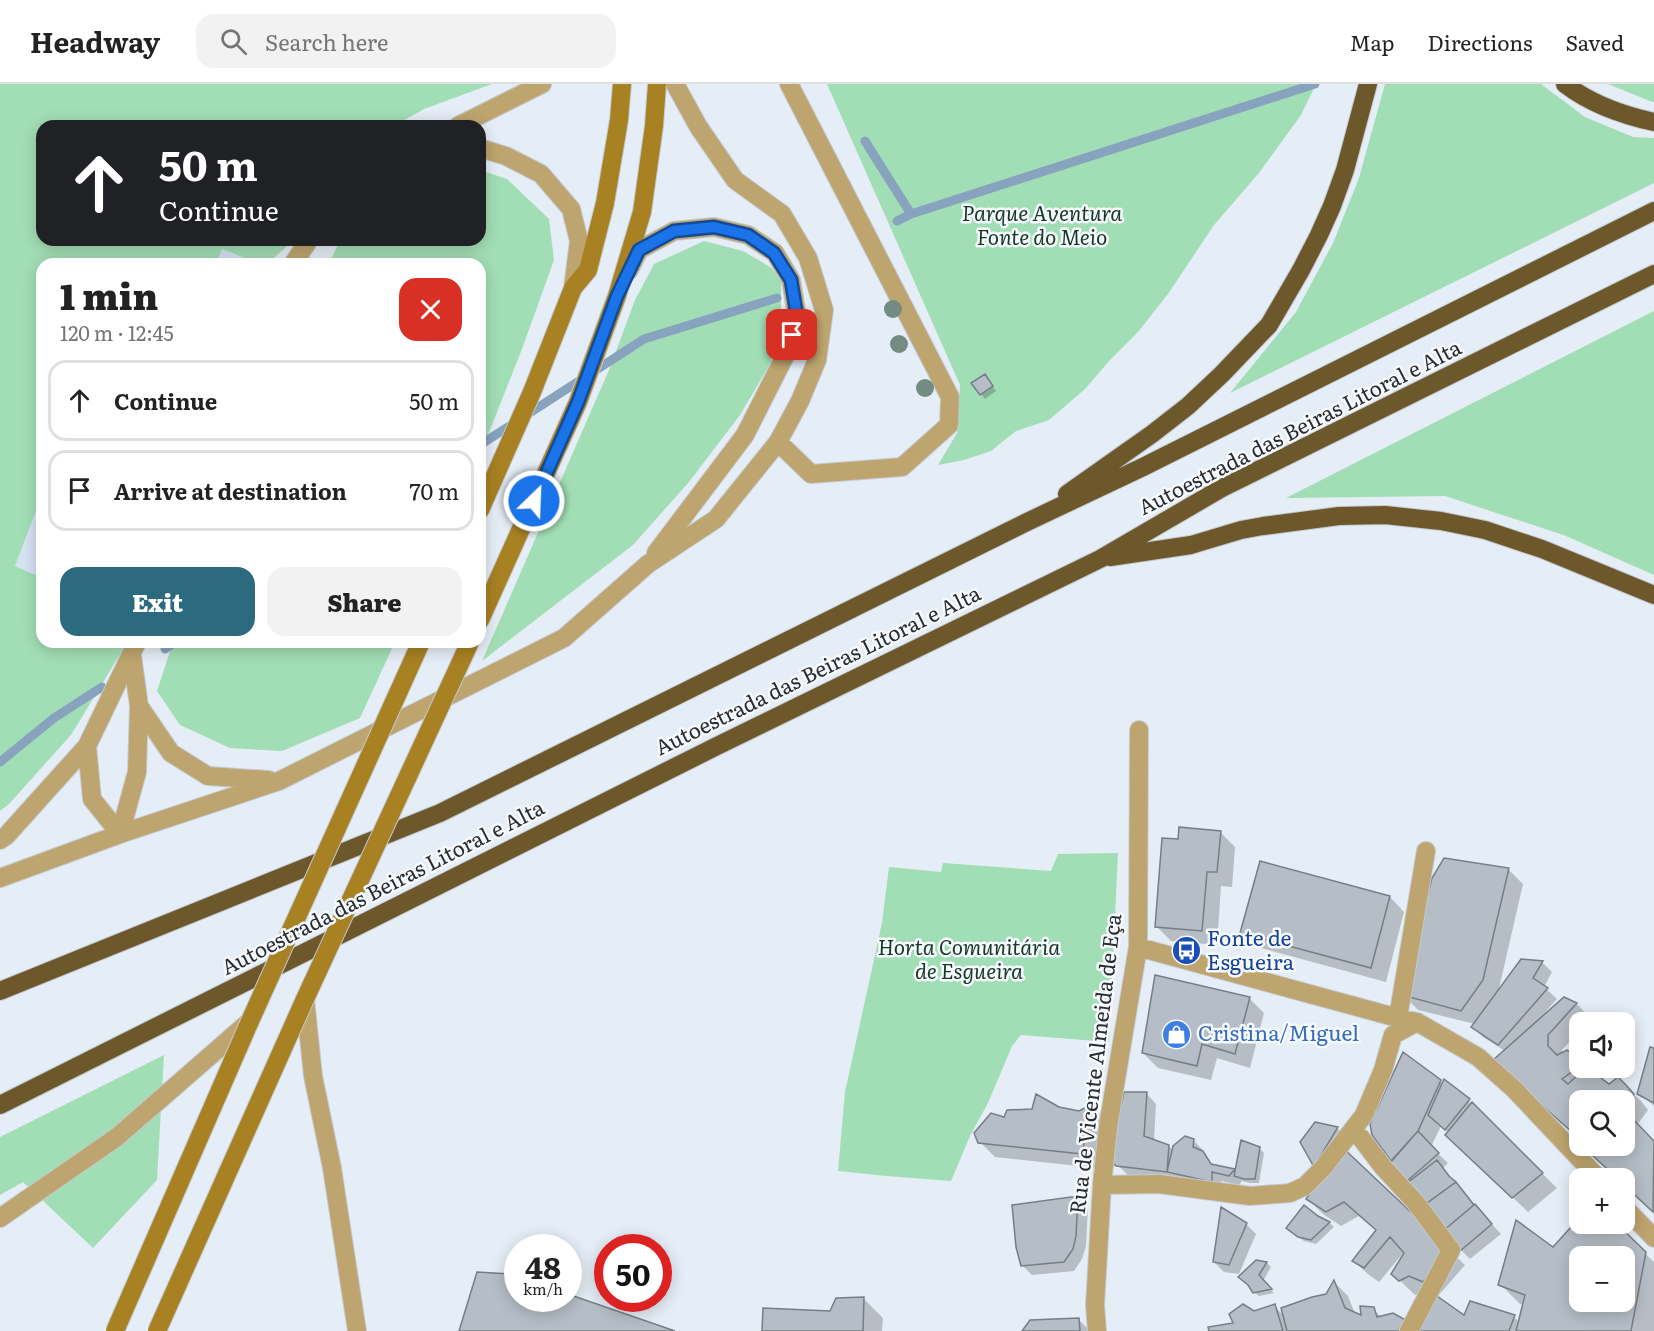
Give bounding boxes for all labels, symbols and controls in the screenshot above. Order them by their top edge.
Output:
search box [196,14,616,68]
text: Headway [30,20,160,62]
icon: search [217,25,250,58]
text: Search here [265,25,388,58]
text: Map [1350,26,1395,57]
text: Directions [1428,26,1533,57]
text: Saved [1566,26,1624,57]
text: 50 m [159,132,258,194]
icon: ahead [60,144,138,222]
text: Continue [159,189,279,229]
park label: Parque Aventura Fonte do Meio [962,196,1122,251]
text: 1 min [60,268,158,321]
button: close [399,278,462,341]
pin [766,309,817,360]
text: 120 m · 12:45 [60,317,174,347]
icon: arrive [775,318,808,351]
street label: Autoestrada das Beiras Litoral e Alta [1132,330,1467,521]
icon: ahead [63,384,96,417]
text: Continue [114,384,217,417]
text: 50 m [409,384,459,417]
position arrow [502,469,566,533]
icon: arrive [63,474,96,507]
text: Arrive at destination [114,474,347,507]
text: 70 m [409,474,459,507]
button: Exit [60,567,255,636]
button: Share [267,567,462,636]
street label: Autoestrada das Beiras Litoral e Alta [649,576,986,761]
street label: Autoestrada das Beiras Litoral e Alta [215,790,550,981]
street label: Rua de Vicente Almeida de Eça [1060,911,1127,1216]
place label: Fonte de Esgueira [1207,921,1295,976]
park label: Horta Comunitária de Esgueira [878,930,1060,985]
bus stop icon: Fonte de Esgueira [1170,935,1202,967]
map controls [1569,1012,1635,1312]
button: sound [1569,1012,1635,1078]
place label: Cristina/Miguel [1198,1016,1359,1047]
shop icon: Cristina/Miguel [1161,1018,1193,1050]
button: search [1569,1090,1635,1156]
button: + [1569,1168,1635,1234]
speed limit sign: 50 [594,1234,672,1312]
text: 48 [525,1244,561,1288]
button: − [1569,1246,1635,1312]
text: km/h [523,1277,563,1300]

